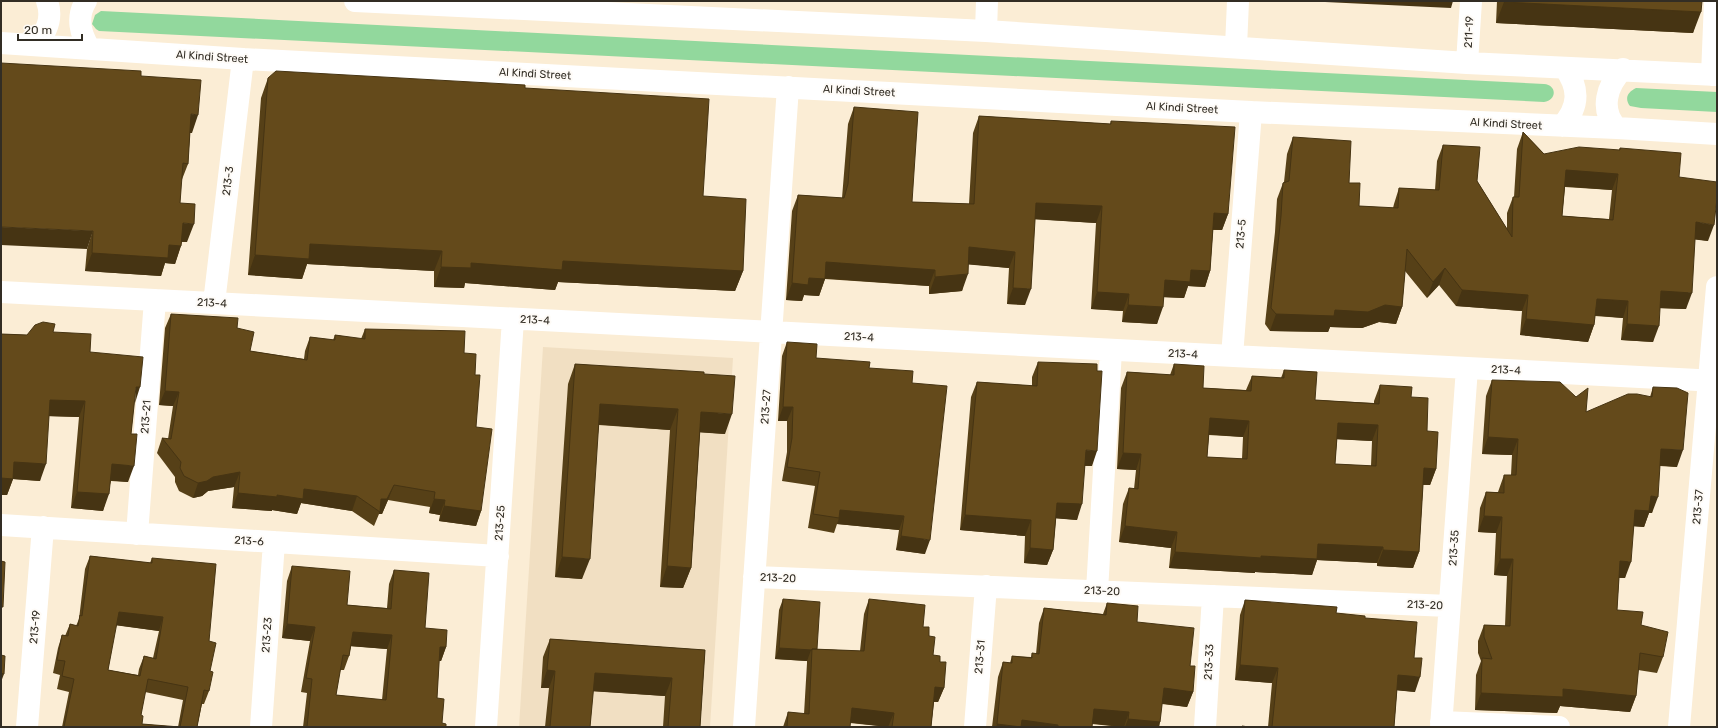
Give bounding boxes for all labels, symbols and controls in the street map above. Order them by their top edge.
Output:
scale bar [18,16,82,42]
street label: 211-19 [1462,16,1476,48]
text: 20 m [24,23,52,37]
street label: Al Kindi Street [175,48,249,66]
street label: Al Kindi Street [499,66,572,82]
street label: Al Kindi Street [823,83,896,99]
street label: Al Kindi Street [1146,100,1219,116]
street label: Al Kindi Street [1470,116,1543,132]
street label: 213-3 [220,165,236,196]
street label: 213-5 [1233,218,1249,249]
street label: 213-4 [197,296,227,310]
street label: 213-4 [520,313,550,327]
street label: 213-4 [844,330,874,344]
street label: 213-4 [1168,347,1198,361]
street label: 213-4 [1491,363,1521,377]
street label: 213-27 [758,389,774,425]
street label: 213-21 [138,400,154,434]
street label: 213-37 [1690,489,1706,525]
street label: 213-25 [492,504,508,541]
street label: 213-35 [1446,529,1462,566]
street label: 213-6 [234,533,265,549]
street label: 213-20 [760,571,796,585]
street label: 213-20 [1084,584,1120,598]
street label: 213-20 [1407,598,1443,612]
street label: 213-19 [27,610,43,644]
street label: 213-23 [259,616,275,653]
street label: 213-31 [972,639,988,675]
street label: 213-33 [1202,643,1216,680]

